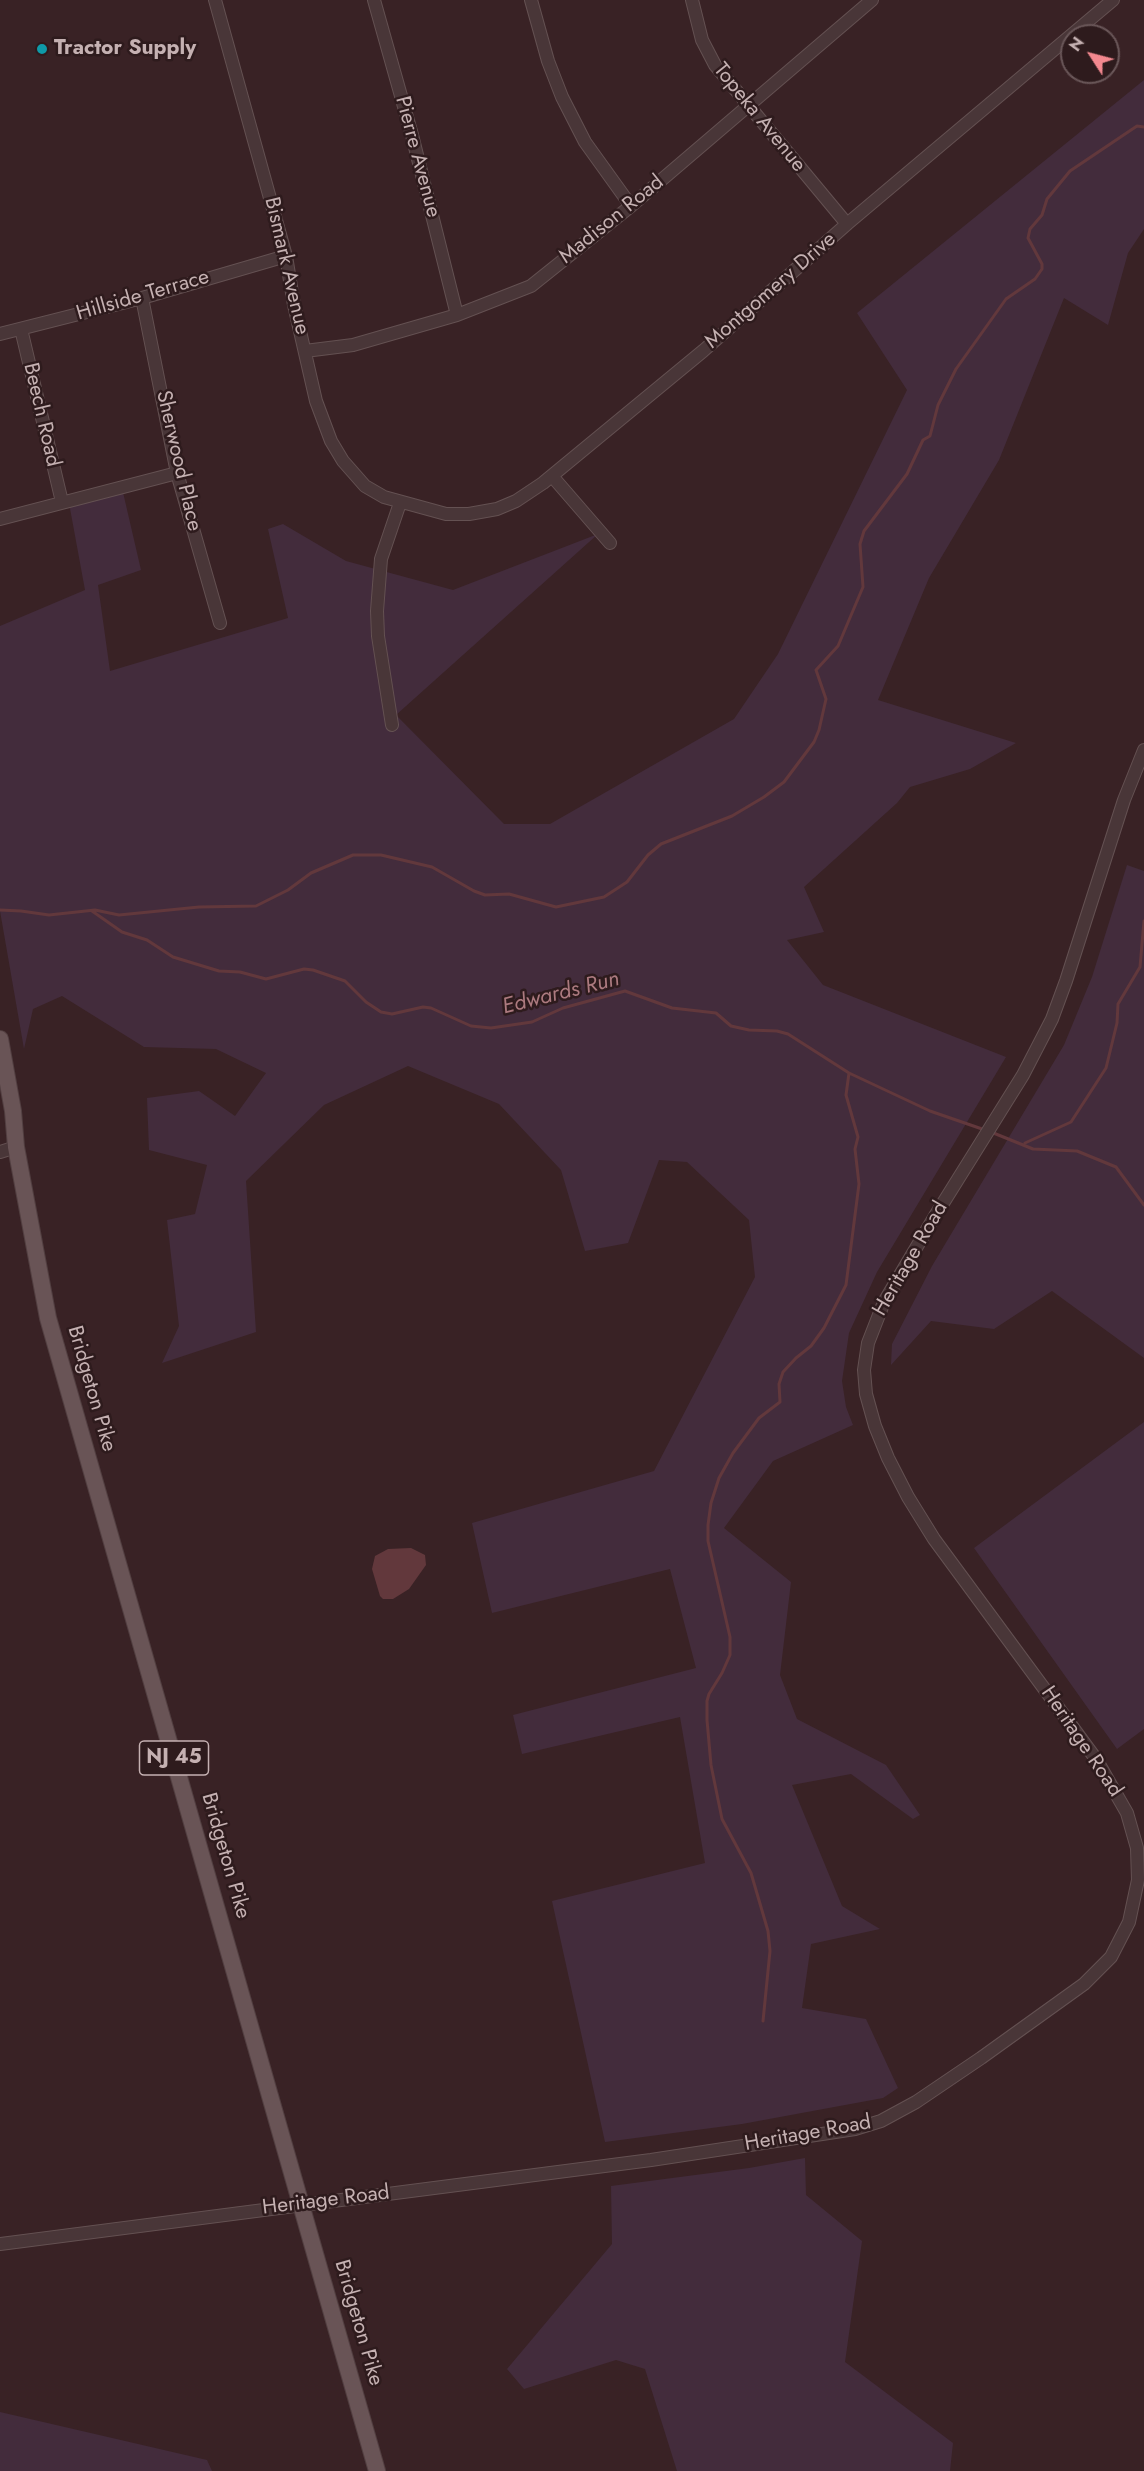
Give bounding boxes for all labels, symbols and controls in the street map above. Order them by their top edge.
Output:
north arrow [1060,24,1120,84]
text: N [1064,32,1090,56]
place label: Tractor Supply [54,36,196,62]
marker: Tractor Supply [35,42,49,56]
street label: Topeka Avenue [707,58,811,178]
street label: Pierre Avenue [389,94,445,220]
street label: Madison Road [555,170,669,270]
street label: Bismark Avenue [258,195,314,337]
street label: Montgomery Drive [700,227,842,355]
street label: Hillside Terrace [74,265,212,327]
street label: Beech Road [17,361,65,469]
street label: Sherwood Place [150,388,206,534]
water label: Edwards Run [500,967,622,1021]
street label: Heritage Road [868,1197,954,1321]
street label: Bridgeton Pike [61,1323,121,1455]
street label: Heritage Road [1035,1682,1127,1802]
road number: NJ 45 [140,1741,208,1775]
street label: Bridgeton Pike [195,1790,255,1922]
street label: Heritage Road [743,2110,873,2158]
street label: Heritage Road [261,2181,391,2221]
street label: Bridgeton Pike [328,2257,388,2389]

